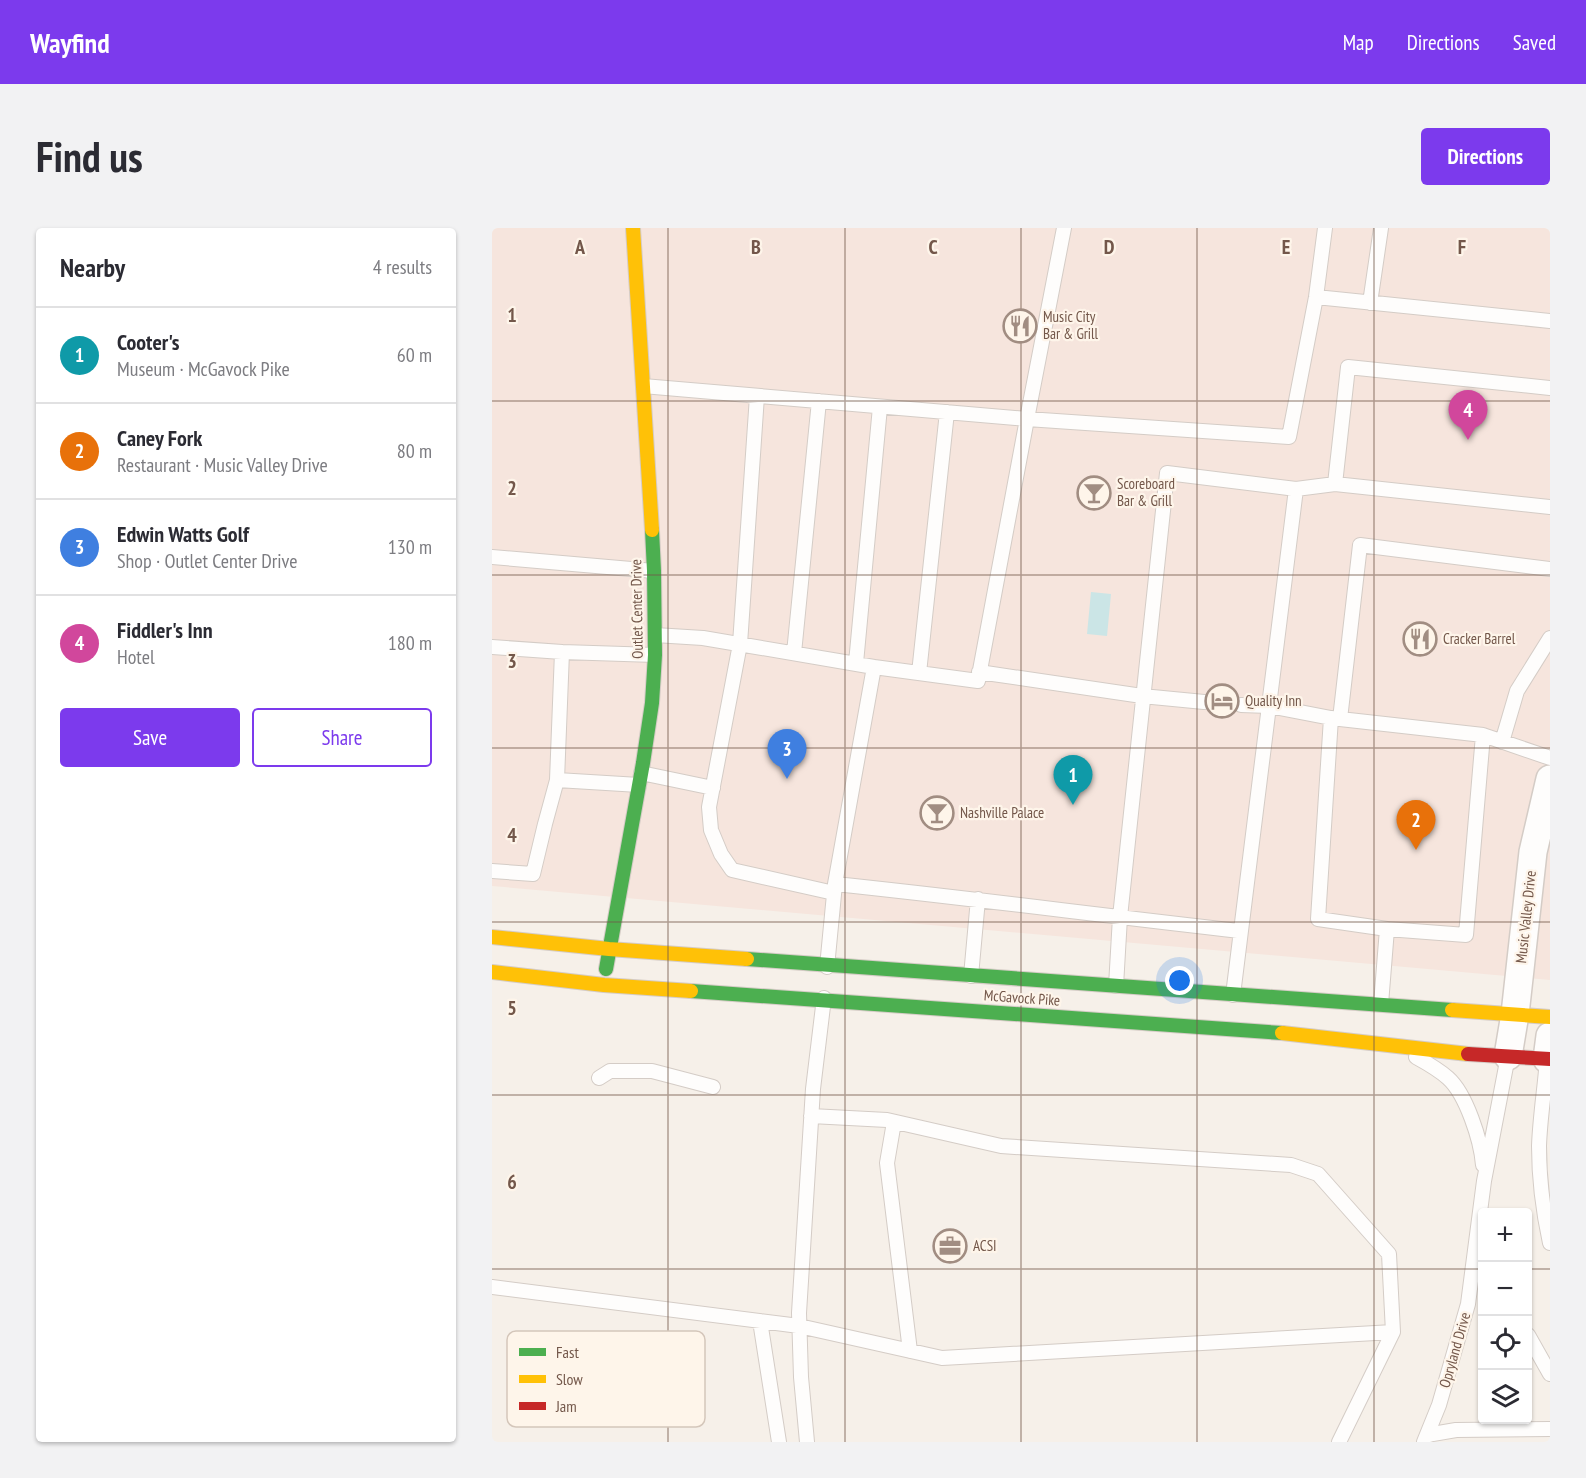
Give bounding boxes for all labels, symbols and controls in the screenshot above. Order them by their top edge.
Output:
text: Wayfind [30,24,110,61]
text: Map [1343,29,1374,56]
text: Directions [1407,29,1480,56]
text: Saved [1513,29,1556,56]
button: Directions [1421,128,1550,185]
text: Find us [36,129,143,184]
text: A [574,234,586,260]
text: B [751,234,761,260]
text: C [928,234,938,260]
text: D [1104,234,1115,260]
text: E [1282,234,1290,260]
text: F [1458,234,1466,260]
text: Nearby [60,251,125,284]
text: 4 results [373,254,432,280]
text: 1 [507,302,517,328]
place label: Music City Bar & Grill [1043,307,1099,343]
restaurant icon: Music City Bar & Grill [1002,308,1038,344]
text: Cooter's [117,328,179,356]
text: 1 [75,342,84,368]
text: 60 m [397,342,432,368]
text: Museum · McGavock Pike [117,356,290,382]
pin: 4 [1448,390,1488,440]
text: Caney Fork [117,424,202,452]
text: 2 [75,438,84,464]
text: 80 m [397,438,432,464]
text: Restaurant · Music Valley Drive [117,452,328,478]
place label: Scoreboard Bar & Grill [1117,474,1175,510]
text: 2 [507,475,517,501]
bar icon: Scoreboard Bar & Grill [1076,475,1112,511]
text: Edwin Watts Golf [117,520,249,548]
text: 3 [75,534,84,560]
text: 130 m [388,534,432,560]
text: Shop · Outlet Center Drive [117,548,298,574]
street label: Outlet Center Drive [626,559,647,659]
text: Fiddler's Inn [117,616,213,644]
restaurant icon: Cracker Barrel [1402,621,1438,657]
place label: Cracker Barrel [1443,629,1516,648]
text: 4 [75,630,84,656]
text: 180 m [388,630,432,656]
text: Hotel [117,644,155,670]
text: 3 [507,648,517,674]
hotel icon: Quality Inn [1204,683,1240,719]
place label: Quality Inn [1245,691,1302,710]
button: Save [60,708,240,767]
button: Share [252,708,432,767]
pin: 3 [768,730,806,779]
pin: 1 [1054,756,1092,805]
bar icon: Nashville Palace [919,795,955,831]
pin: 2 [1396,800,1436,850]
place label: Nashville Palace [960,803,1044,822]
text: 4 [507,822,517,848]
street label: Music Valley Drive [1511,870,1540,964]
your location [1165,966,1194,995]
street label: McGavock Pike [983,985,1061,1010]
text: 5 [507,995,517,1021]
text: 6 [507,1169,517,1195]
map controls [1478,1208,1532,1424]
button: + [1478,1208,1532,1262]
office icon: ACSI [932,1228,968,1264]
place label: ACSI [973,1236,997,1255]
button: − [1478,1262,1532,1316]
street label: Opryland Drive [1435,1310,1474,1390]
button: locate [1478,1316,1532,1370]
legend [507,1331,705,1427]
text: Fast [556,1342,579,1362]
text: Slow [556,1369,583,1389]
button: layers [1478,1370,1532,1424]
text: Jam [555,1396,577,1416]

